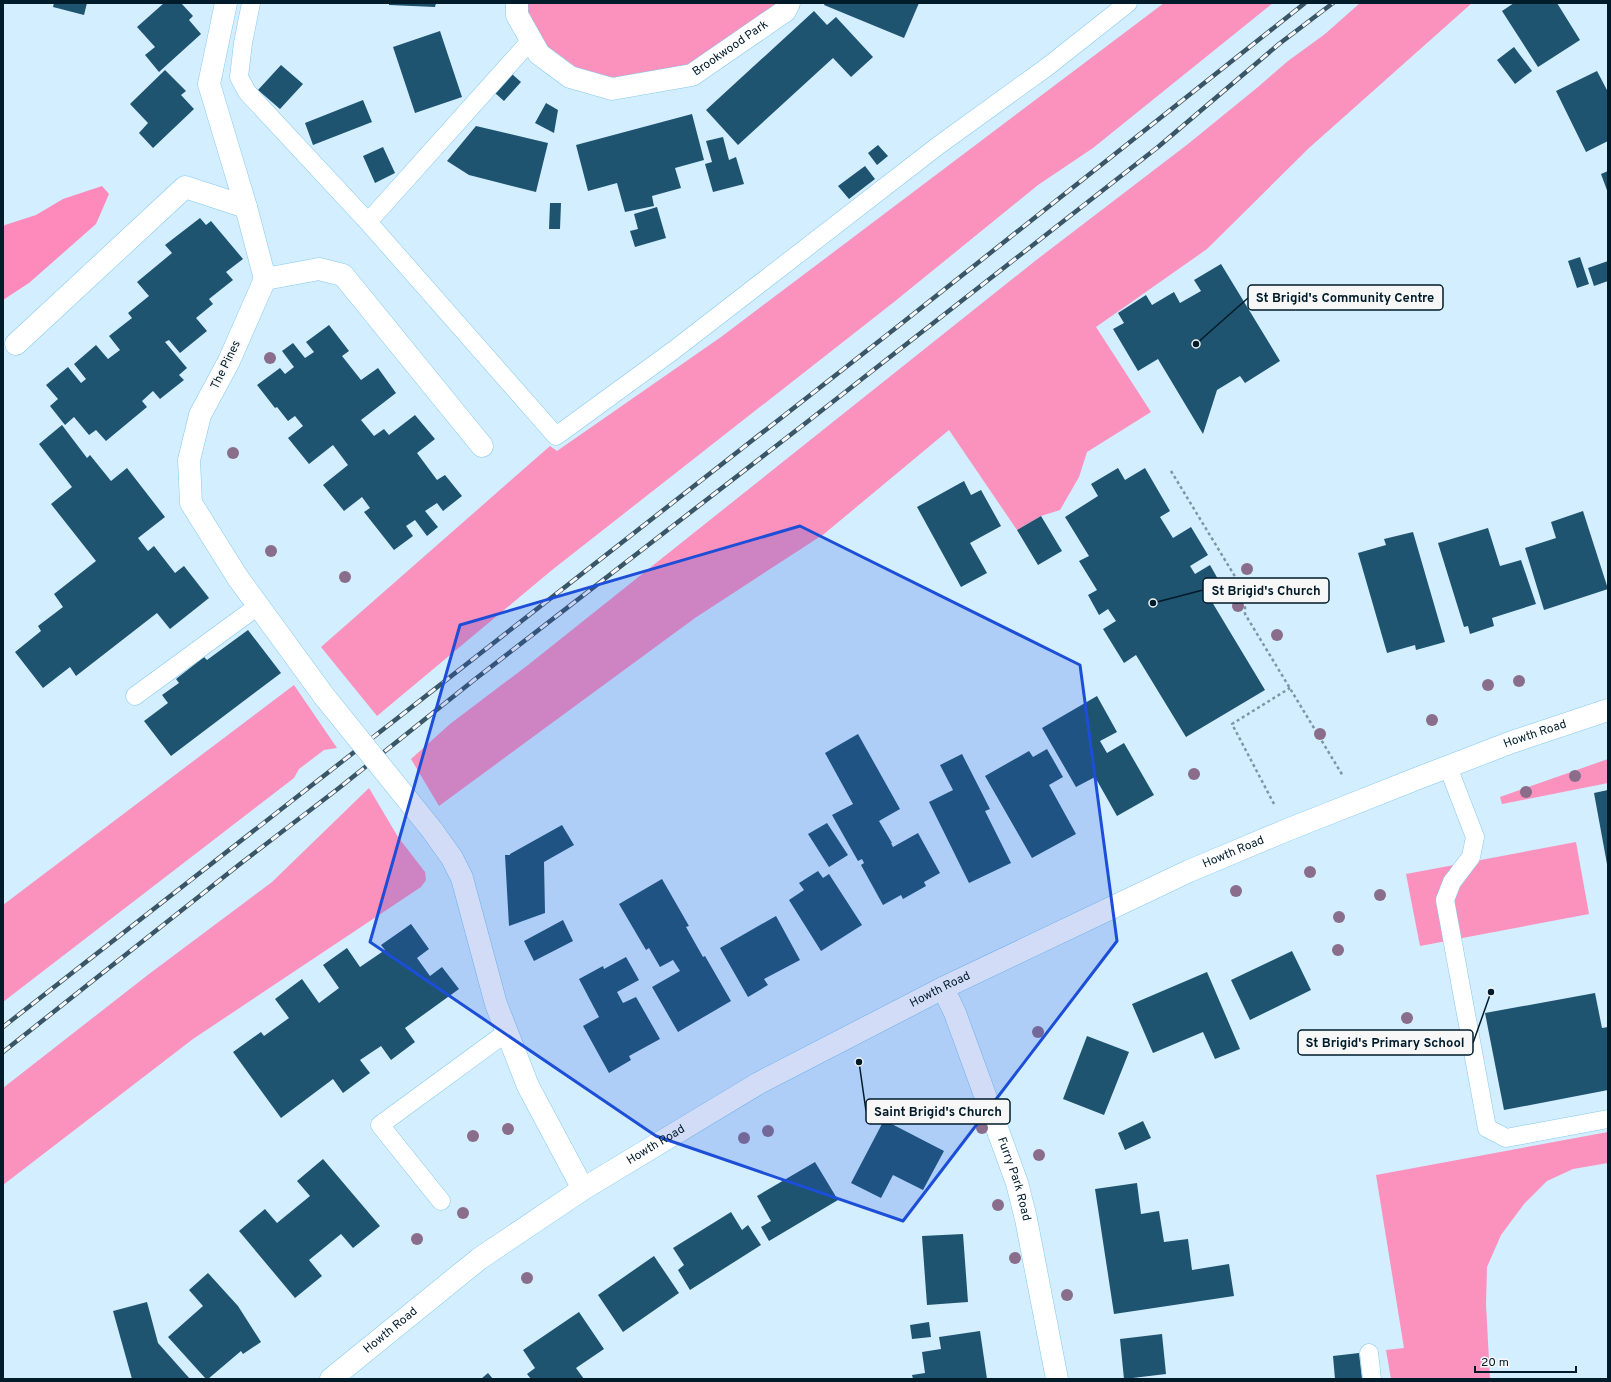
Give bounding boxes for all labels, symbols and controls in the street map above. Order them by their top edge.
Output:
street label: Brookwood Park [689,17,772,80]
callout: St Brigid's Community Centre [1248,285,1443,310]
text: St Brigid's Community Centre [1256,291,1434,307]
street label: The Pines [207,338,245,392]
callout: St Brigid's Church [1203,578,1329,603]
text: St Brigid's Church [1211,584,1321,600]
street label: Howth Road [1501,716,1569,752]
street label: Howth Road [1200,832,1267,872]
street label: Howth Road [907,968,973,1012]
callout: St Brigid's Primary School [1298,1030,1473,1055]
text: St Brigid's Primary School [1305,1036,1465,1052]
callout: Saint Brigid's Church [866,1099,1010,1124]
text: Saint Brigid's Church [874,1105,1002,1121]
street label: Howth Road [624,1121,688,1169]
street label: Furry Park Road [993,1135,1034,1223]
street label: Howth Road [360,1304,421,1357]
scale bar [1475,1348,1576,1374]
text: 20 m [1481,1355,1509,1371]

